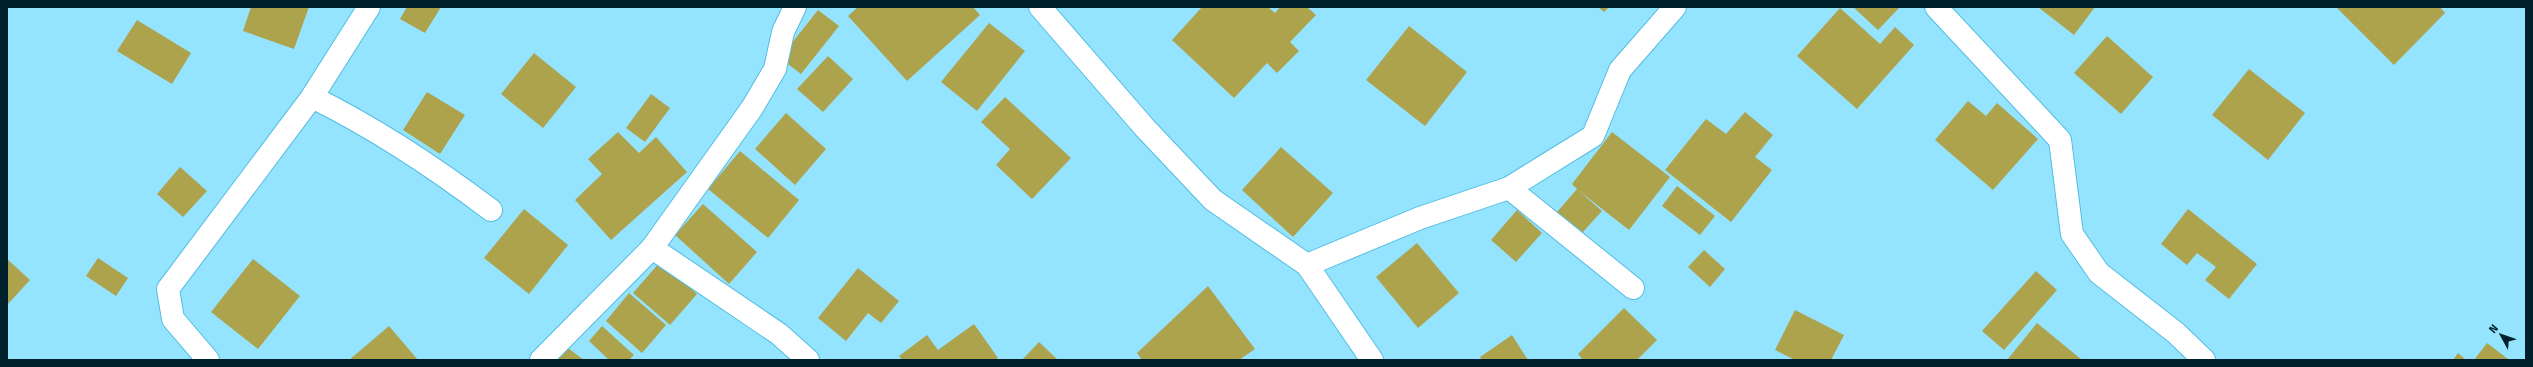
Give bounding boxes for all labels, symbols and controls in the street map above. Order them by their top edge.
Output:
north arrow [2481,315,2521,355]
text: N [2486,322,2501,336]

